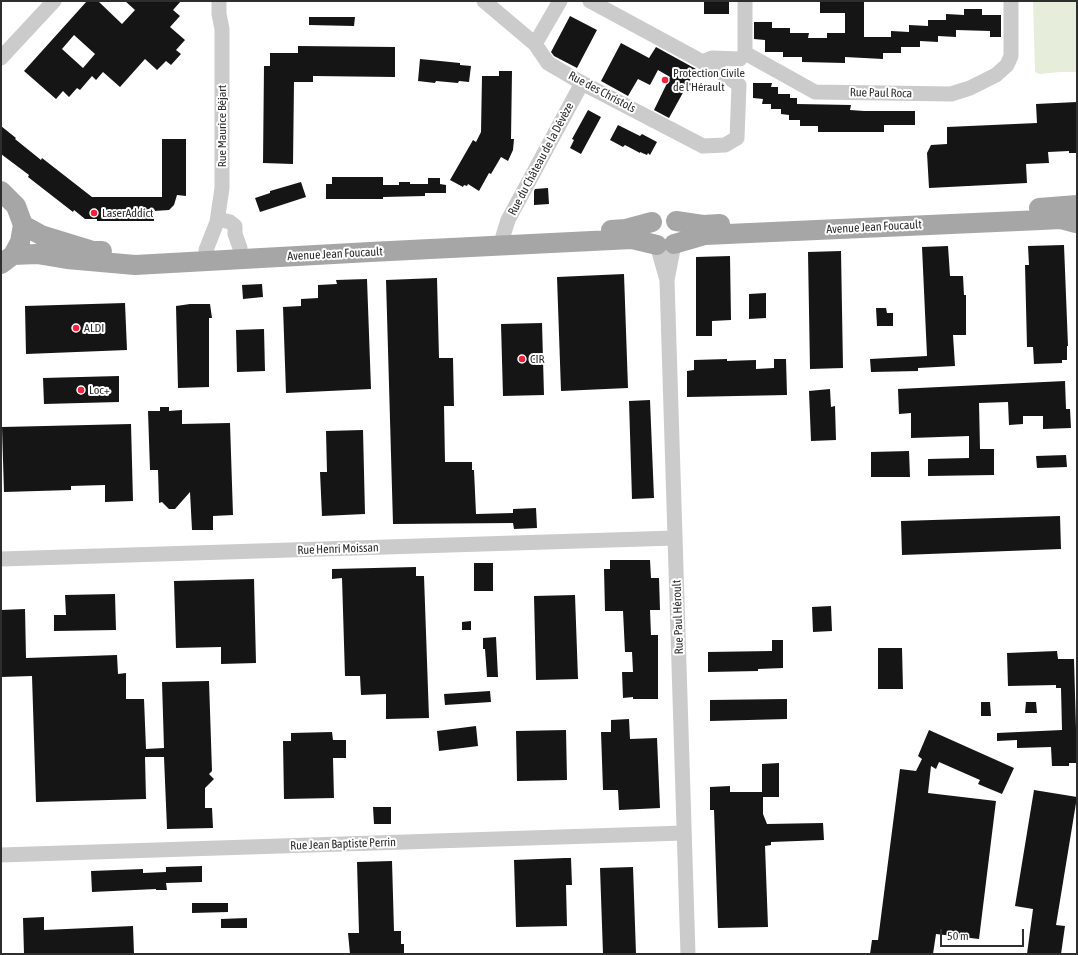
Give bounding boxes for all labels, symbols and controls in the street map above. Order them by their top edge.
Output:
place label: Protection Civile de l'Hérault [673,66,745,94]
street label: Rue des Christols [566,68,638,116]
marker: Protection Civile de l'Hérault [660,75,670,85]
street label: Rue Maurice Béjart [215,85,229,167]
street label: Rue Paul Roca [850,85,912,101]
street label: Rue du Château de la Dévèze [505,100,577,218]
place label: LaserAddict [102,206,153,220]
marker: LaserAddict [89,208,99,218]
street label: Avenue Jean Foucault [826,217,922,237]
street label: Avenue Jean Foucault [287,244,383,264]
place label: ALDI [84,321,104,335]
marker: ALDI [71,323,81,333]
place label: CIR [530,352,544,366]
marker: CIR [517,354,527,364]
place label: Loc+ [89,383,110,397]
marker: Loc+ [76,385,86,395]
street label: Rue Henri Moissan [297,540,379,558]
street label: Rue Paul Héroult [669,579,687,655]
street label: Rue Jean Baptiste Perrin [290,835,396,853]
scale bar [942,921,1026,947]
text: 50 m [947,929,969,943]

